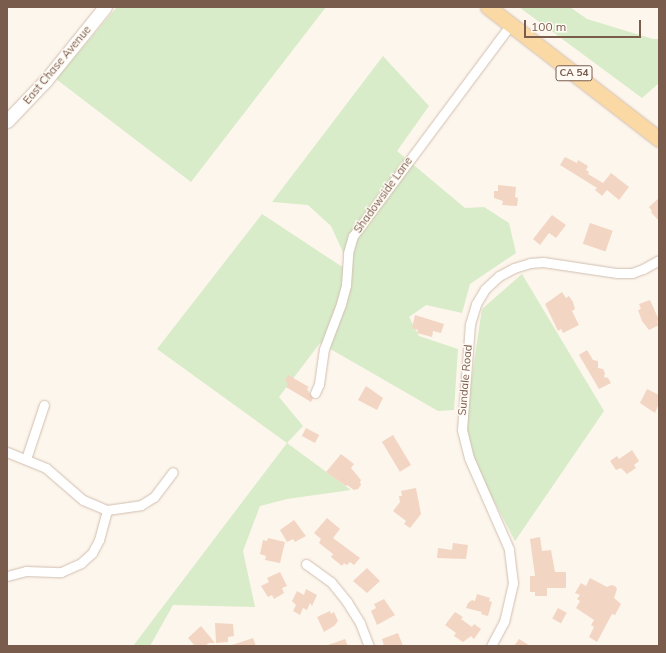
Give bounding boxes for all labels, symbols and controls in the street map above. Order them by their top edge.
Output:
scale bar [526,12,643,38]
text: 100 m [531,19,566,34]
street label: East Chase Avenue [20,23,94,107]
road number: CA 54 [555,65,593,81]
street label: Shadowside Lane [351,154,415,236]
street label: Sundale Road [455,344,475,416]

